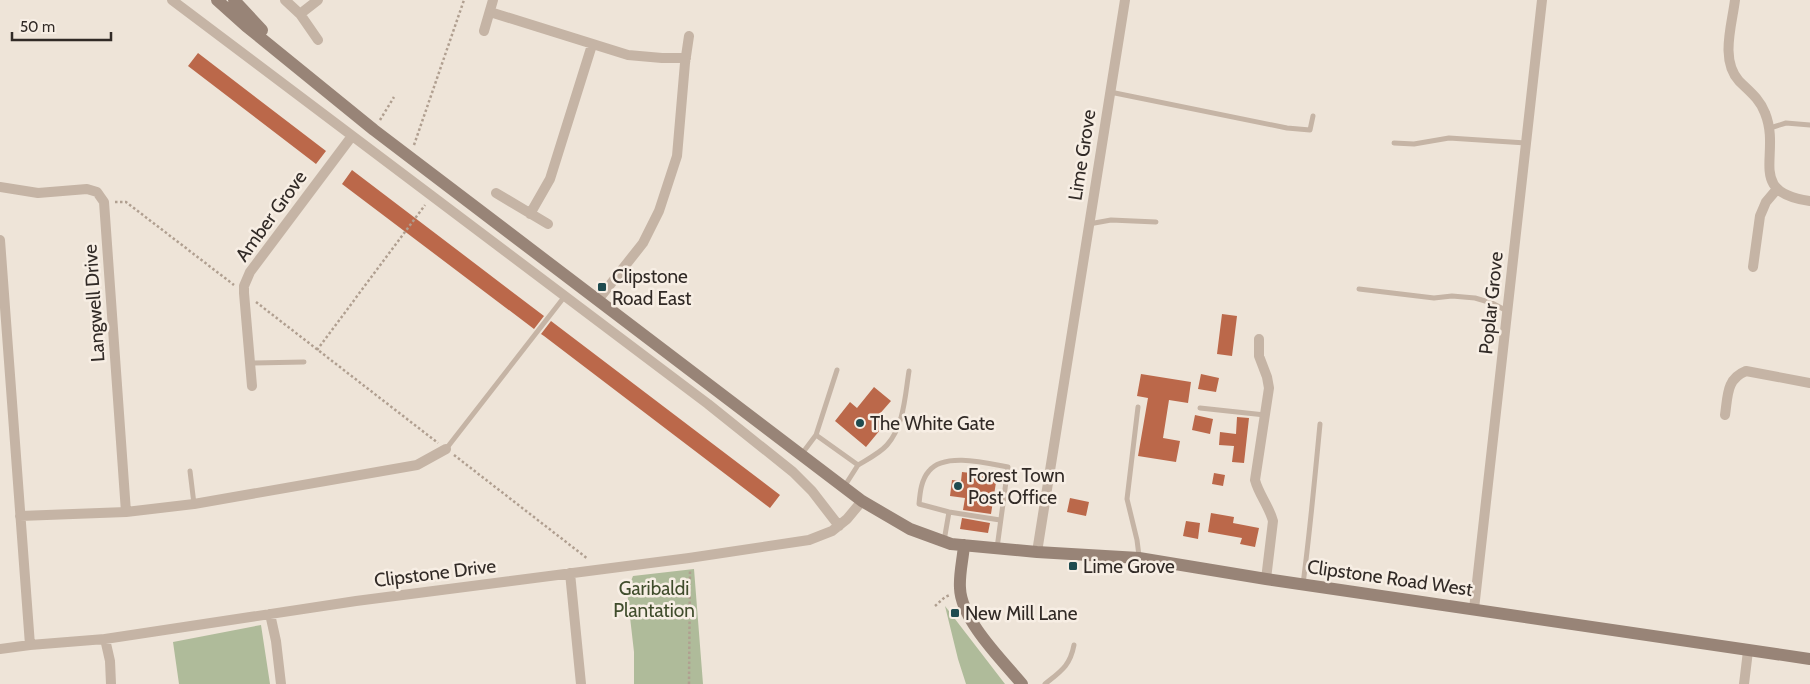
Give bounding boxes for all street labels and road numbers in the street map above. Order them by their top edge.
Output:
street label: Lime Grove [1063,108,1101,202]
street label: Amber Grove [230,166,312,266]
street label: Langwell Drive [78,243,110,363]
street label: Poplar Grove [1474,250,1508,355]
street label: Clipstone Drive [373,554,498,592]
street label: Clipstone Road West [1306,555,1475,601]

